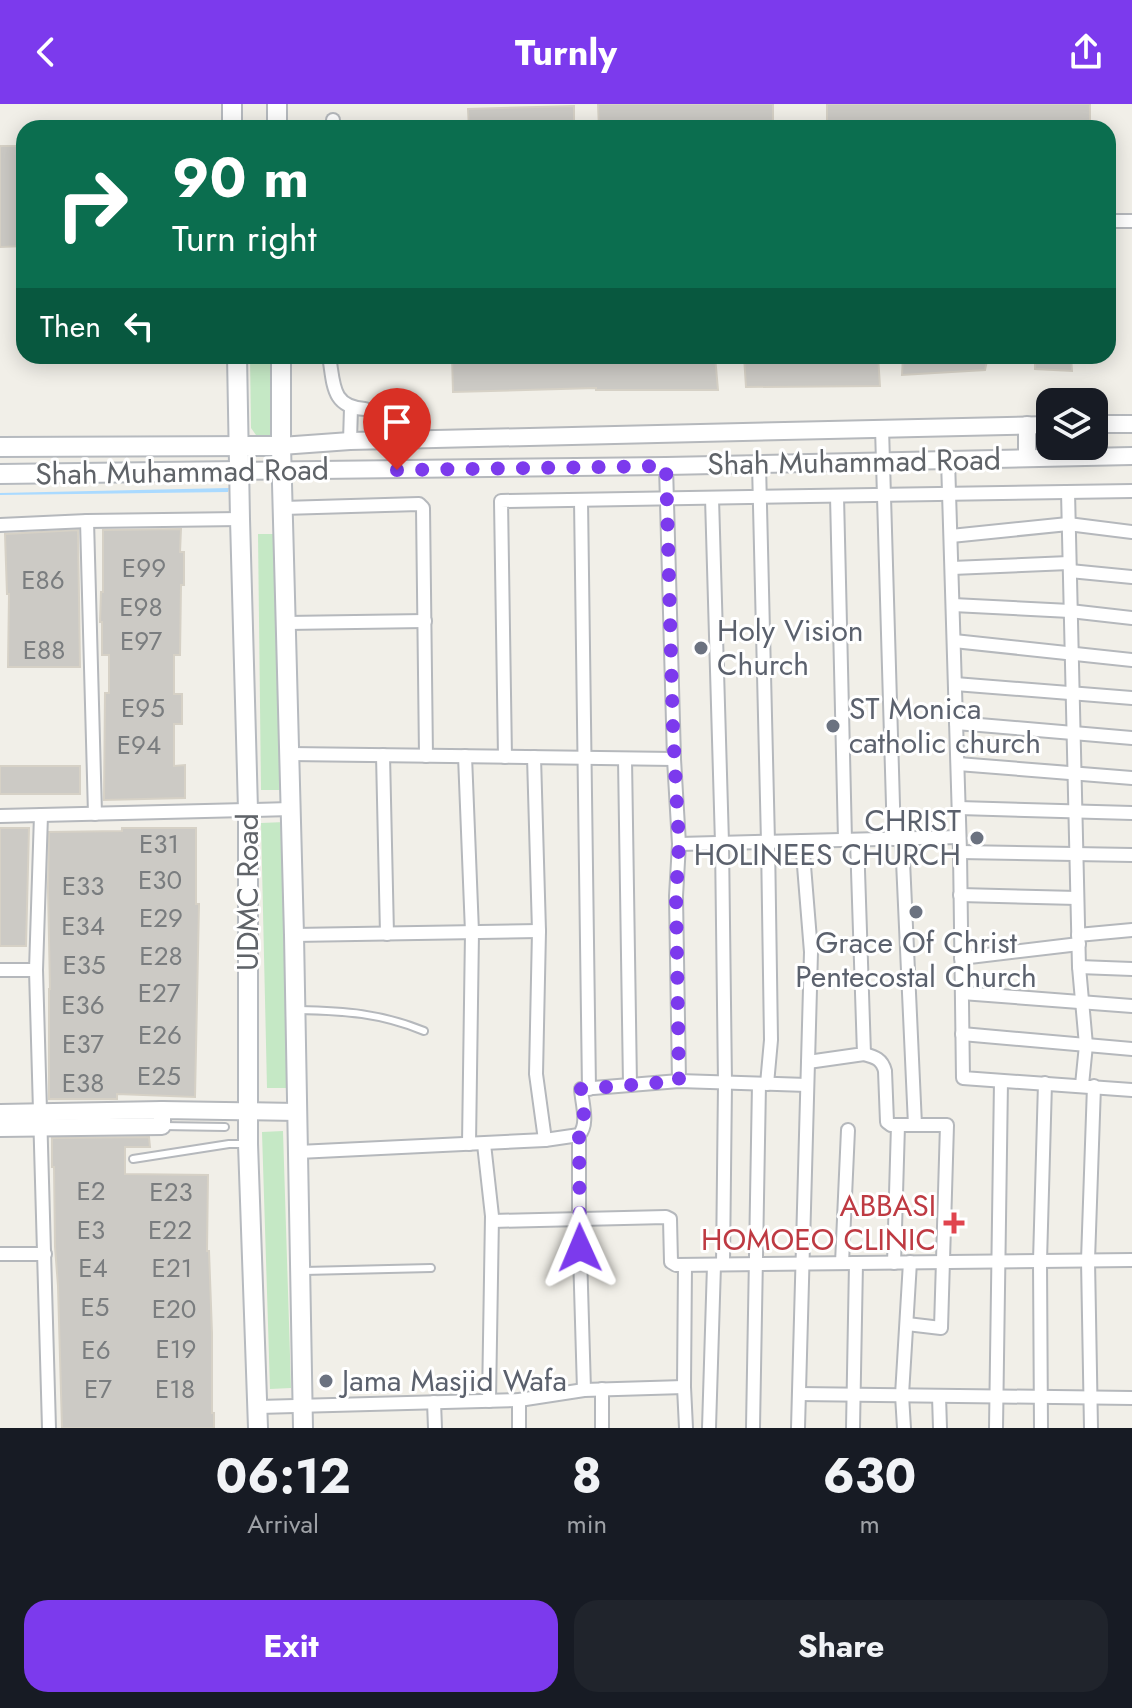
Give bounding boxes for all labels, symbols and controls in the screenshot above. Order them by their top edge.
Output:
text: Turnly [515,26,617,78]
icon: back [24,30,68,74]
icon: share [1064,30,1108,74]
text: 90 m [172,137,309,218]
icon: right [40,152,144,256]
text: Turn right [172,212,317,264]
icon: left [117,304,161,348]
text: Then [40,305,101,348]
pin [363,388,431,470]
map controls [1036,388,1108,460]
button: layers [1036,388,1108,460]
icon: arrive [375,400,419,444]
street label: Shah Muhammad Road [707,437,1001,486]
street label: Shah Muhammad Road [35,447,329,496]
house number: E99 [122,549,166,587]
house number: E86 [21,561,65,599]
house number: E98 [119,588,163,626]
place label: Holy Vision Church [717,609,864,686]
house number: E97 [120,622,162,660]
house number: E88 [23,631,65,669]
marker: Holy Vision Church [692,639,710,657]
place label: ST Monica catholic church [849,687,1041,764]
house number: E95 [121,689,165,727]
marker: ST Monica catholic church [824,717,842,735]
house number: E94 [117,726,161,764]
place label: CHRIST HOLINEES CHURCH [694,799,961,876]
street label: UDMC Road [226,813,269,971]
house number: E31 [139,825,179,863]
marker: CHRIST HOLINEES CHURCH [968,829,986,847]
house number: E30 [138,861,182,899]
house number: E33 [62,867,104,905]
house number: E29 [139,899,183,937]
marker: Grace Of Christ Pentecostal Church [907,903,925,921]
house number: E34 [61,907,105,945]
place label: Grace Of Christ Pentecostal Church [795,921,1037,998]
house number: E28 [139,937,183,975]
house number: E35 [62,946,106,984]
house number: E27 [138,974,181,1012]
house number: E36 [61,986,105,1024]
house number: E26 [138,1016,182,1054]
house number: E37 [62,1025,104,1063]
house number: E25 [137,1057,181,1095]
house number: E38 [62,1064,104,1102]
house number: E2 [76,1172,106,1210]
house number: E23 [149,1173,193,1211]
place label: ABBASI HOMOEO CLINIC [701,1184,936,1261]
position arrow [538,1206,622,1290]
house number: E3 [77,1211,105,1249]
house number: E22 [148,1211,192,1249]
marker: ABBASI HOMOEO CLINIC [943,1212,965,1234]
house number: E4 [78,1249,108,1287]
house number: E21 [152,1249,192,1287]
house number: E5 [81,1288,109,1326]
house number: E20 [152,1290,196,1328]
house number: E19 [156,1330,196,1368]
house number: E6 [81,1331,111,1369]
place label: Jama Masjid Wafa [338,1359,567,1402]
house number: E7 [84,1370,112,1408]
house number: E18 [155,1370,195,1408]
marker: Jama Masjid Wafa [317,1372,335,1390]
text: 06:12 [216,1442,351,1511]
text: 8 [572,1442,602,1511]
text: 630 [823,1442,916,1511]
text: Arrival [247,1505,319,1543]
text: min [566,1505,607,1543]
text: m [859,1505,880,1543]
button: Exit [24,1600,558,1692]
button: Share [574,1600,1108,1692]

